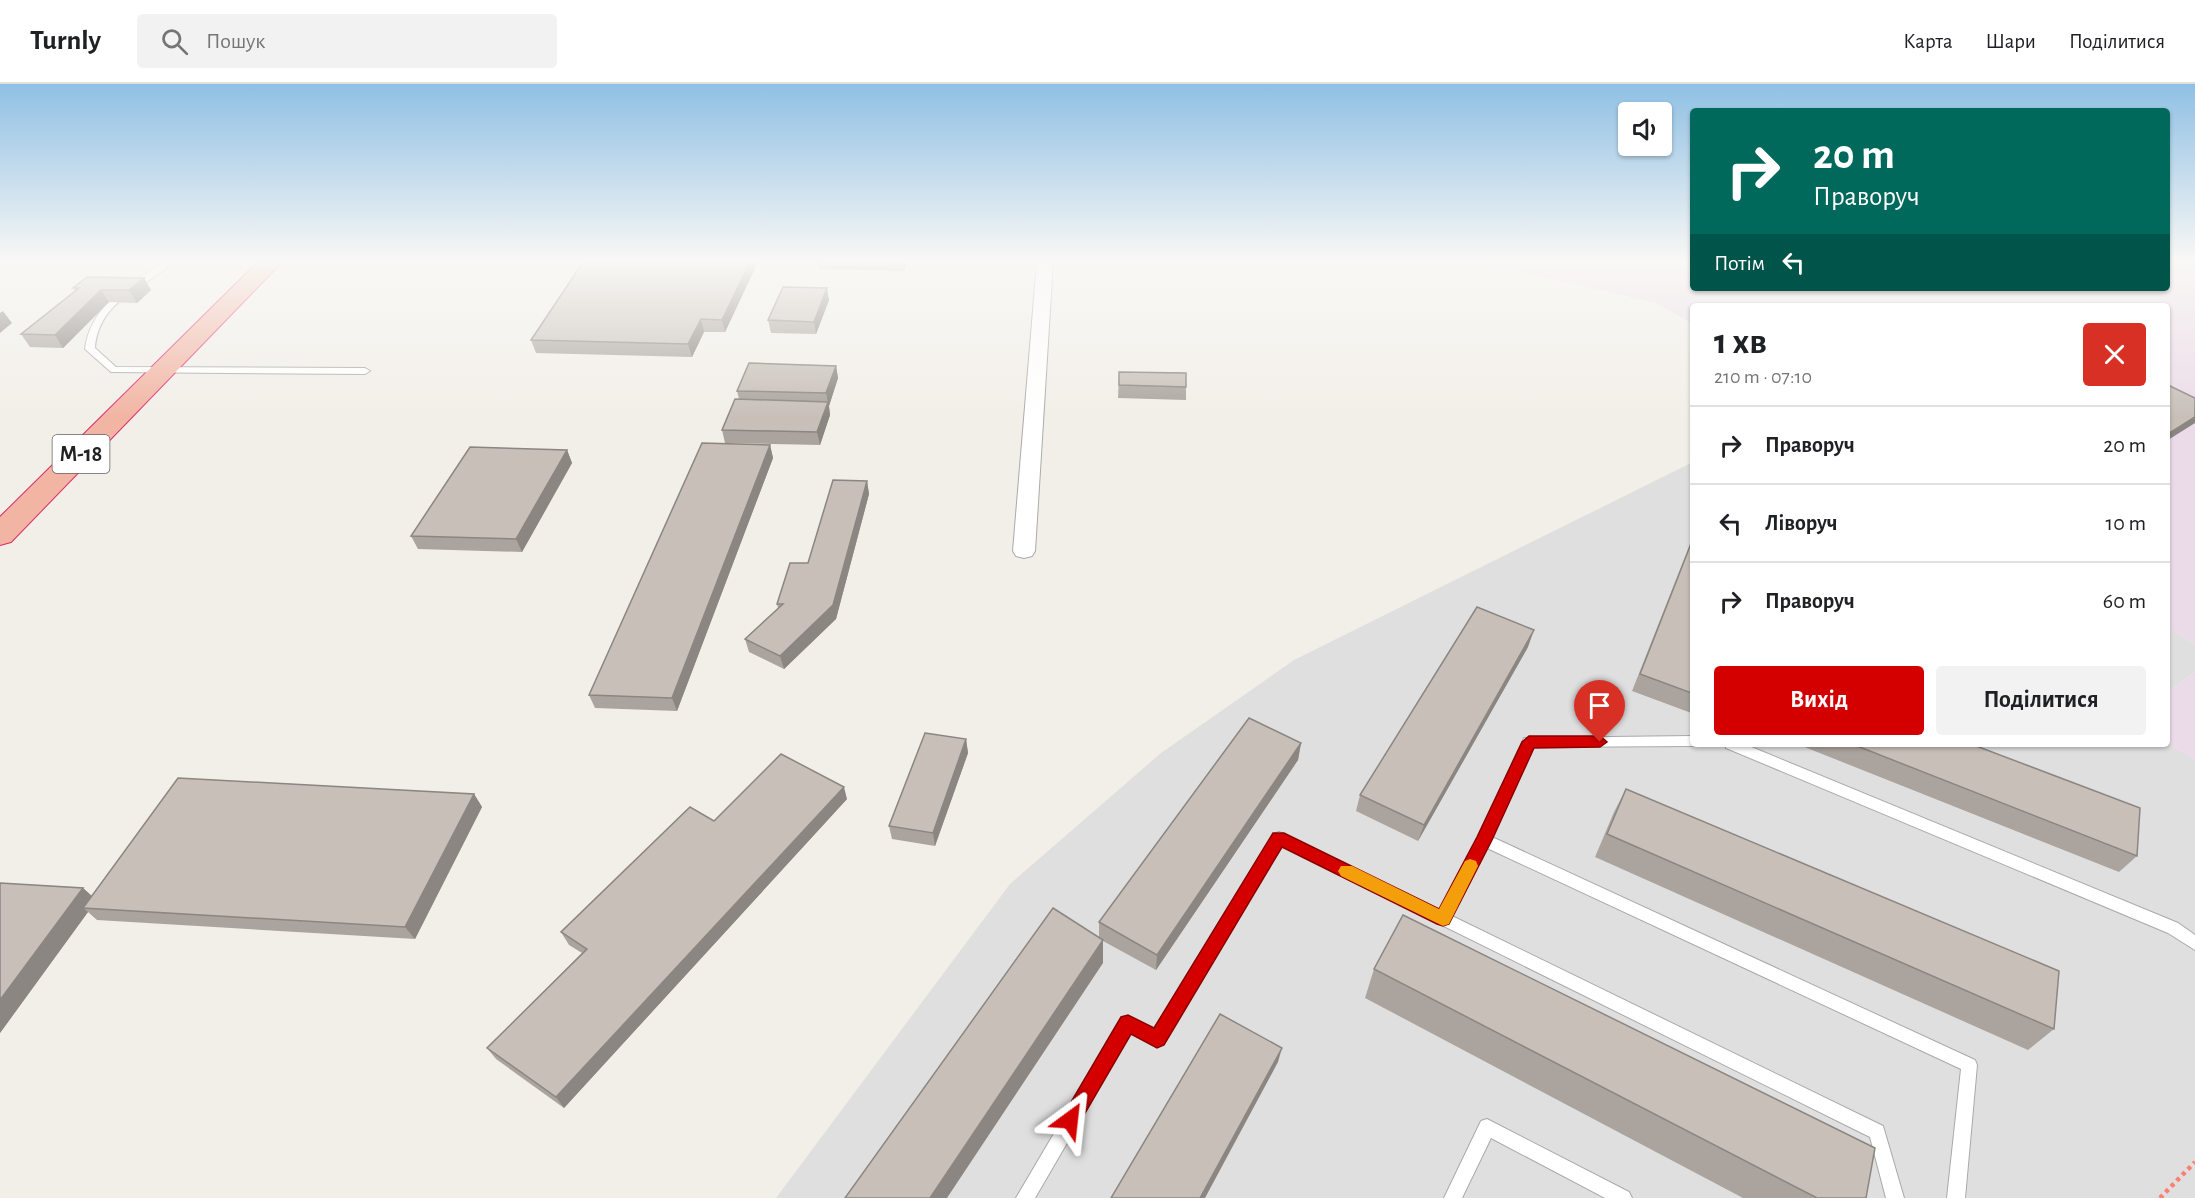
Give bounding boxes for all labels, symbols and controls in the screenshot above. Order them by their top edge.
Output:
search box [137,14,557,68]
icon: search [158,25,191,58]
text: Turnly [30,27,101,55]
text: Пошук [206,30,265,52]
text: Карта [1903,31,1953,52]
text: Шари [1986,31,2036,52]
text: Поділитися [2069,31,2165,52]
map controls [1618,102,1672,156]
button: sound [1618,102,1672,156]
icon: right [1714,132,1792,210]
text: 20 m [1813,134,1895,176]
text: Праворуч [1813,183,1920,210]
icon: left [1777,246,1810,279]
text: Потім [1714,252,1765,274]
button: close [2083,323,2146,386]
text: 1 хв [1714,324,1767,360]
text: 210 m · 07:10 [1714,367,1812,387]
icon: right [1714,429,1747,462]
text: Праворуч [1765,434,1855,456]
text: 20 m [2103,434,2146,456]
road number: М-18 [52,435,110,473]
icon: left [1714,507,1747,540]
text: Ліворуч [1765,512,1838,534]
text: 10 m [2106,512,2146,534]
icon: right [1714,585,1747,618]
text: Праворуч [1765,590,1855,612]
text: 60 m [2103,590,2146,612]
button: Вихід [1714,666,1924,735]
button: Поділитися [1936,666,2146,735]
pin [1574,680,1625,742]
icon: arrive [1583,689,1616,722]
position arrow [1038,1088,1102,1152]

